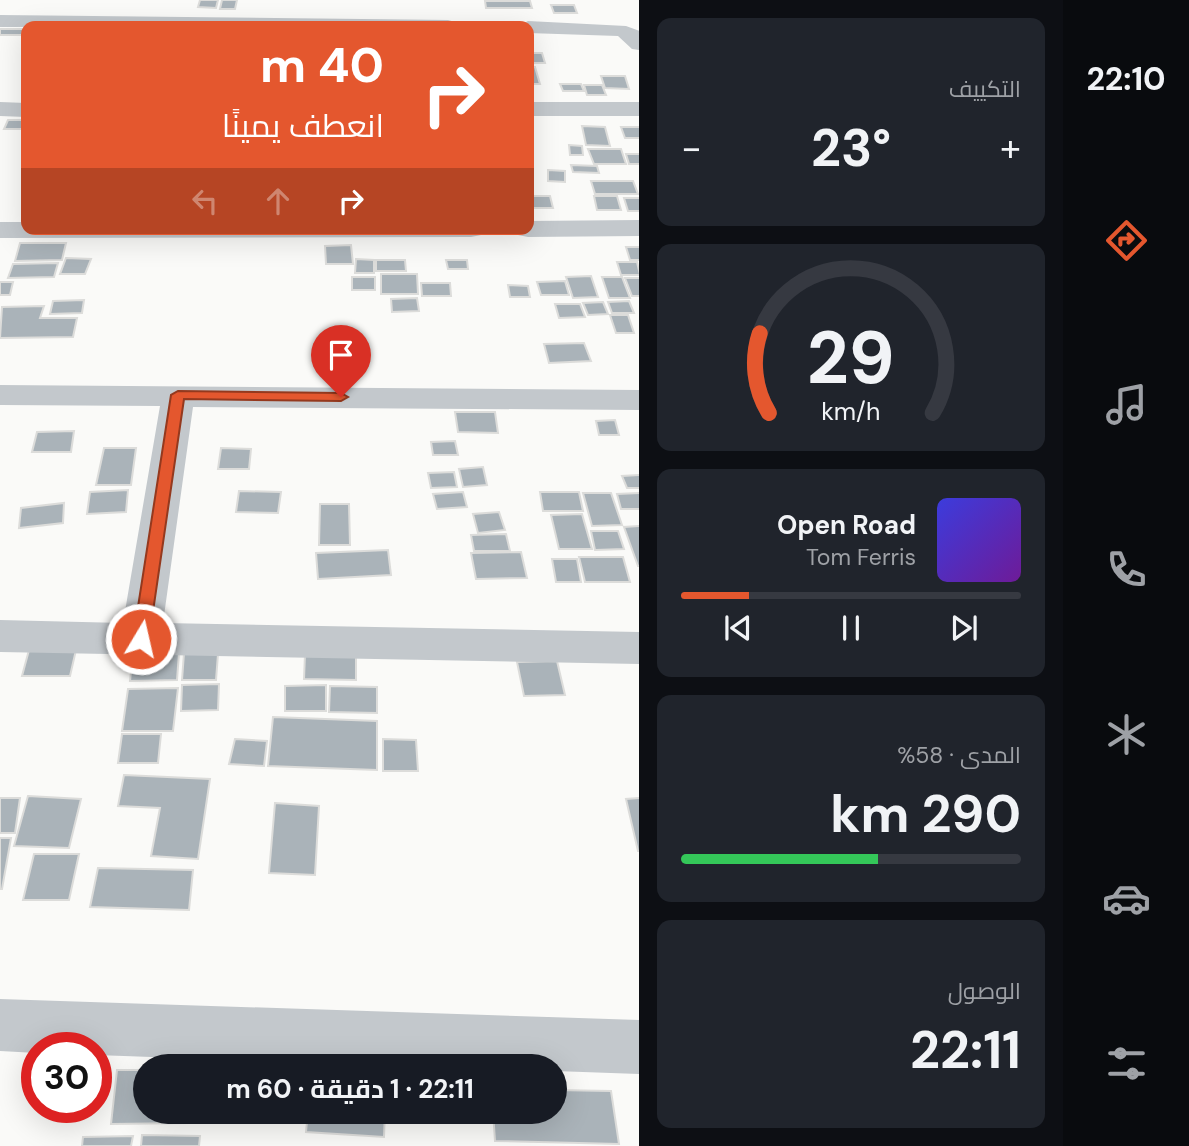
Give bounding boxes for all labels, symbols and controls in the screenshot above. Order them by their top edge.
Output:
text: 40 m [260,33,384,97]
icon: right [408,49,499,140]
text: 22:10 [1086,58,1166,100]
text: التكييف [949,74,1021,104]
text: انعطف يمينًا [222,105,384,147]
text: 23° [811,114,891,182]
text: − [681,123,702,173]
text: + [1000,123,1021,173]
icon: left [186,182,224,220]
icon: ahead [259,182,297,220]
icon: right [332,182,370,220]
icon: directions [1102,216,1151,265]
text: 29 [807,312,895,407]
pin [311,325,371,397]
icon: arrive [322,336,360,374]
icon: music [1102,380,1151,429]
text: km/h [821,395,881,428]
text: Open Road [777,508,916,542]
text: Tom Ferris [806,542,916,572]
icon: phone [1102,545,1151,594]
position arrow [104,602,178,676]
icon: previous [719,609,757,647]
icon: pause [832,609,870,647]
icon: next [945,609,983,647]
icon: climate [1102,710,1151,759]
text: المدى · 58% [897,740,1021,770]
text: 290 km [830,780,1021,848]
icon: car [1102,874,1151,923]
text: الوصول [948,976,1021,1006]
text: 22:11 [910,1016,1021,1084]
speed limit sign: 30 [21,1032,112,1123]
icon: filters [1102,1039,1151,1088]
text: 22:11 · 1 دقيقة · 60 m [226,1072,474,1106]

